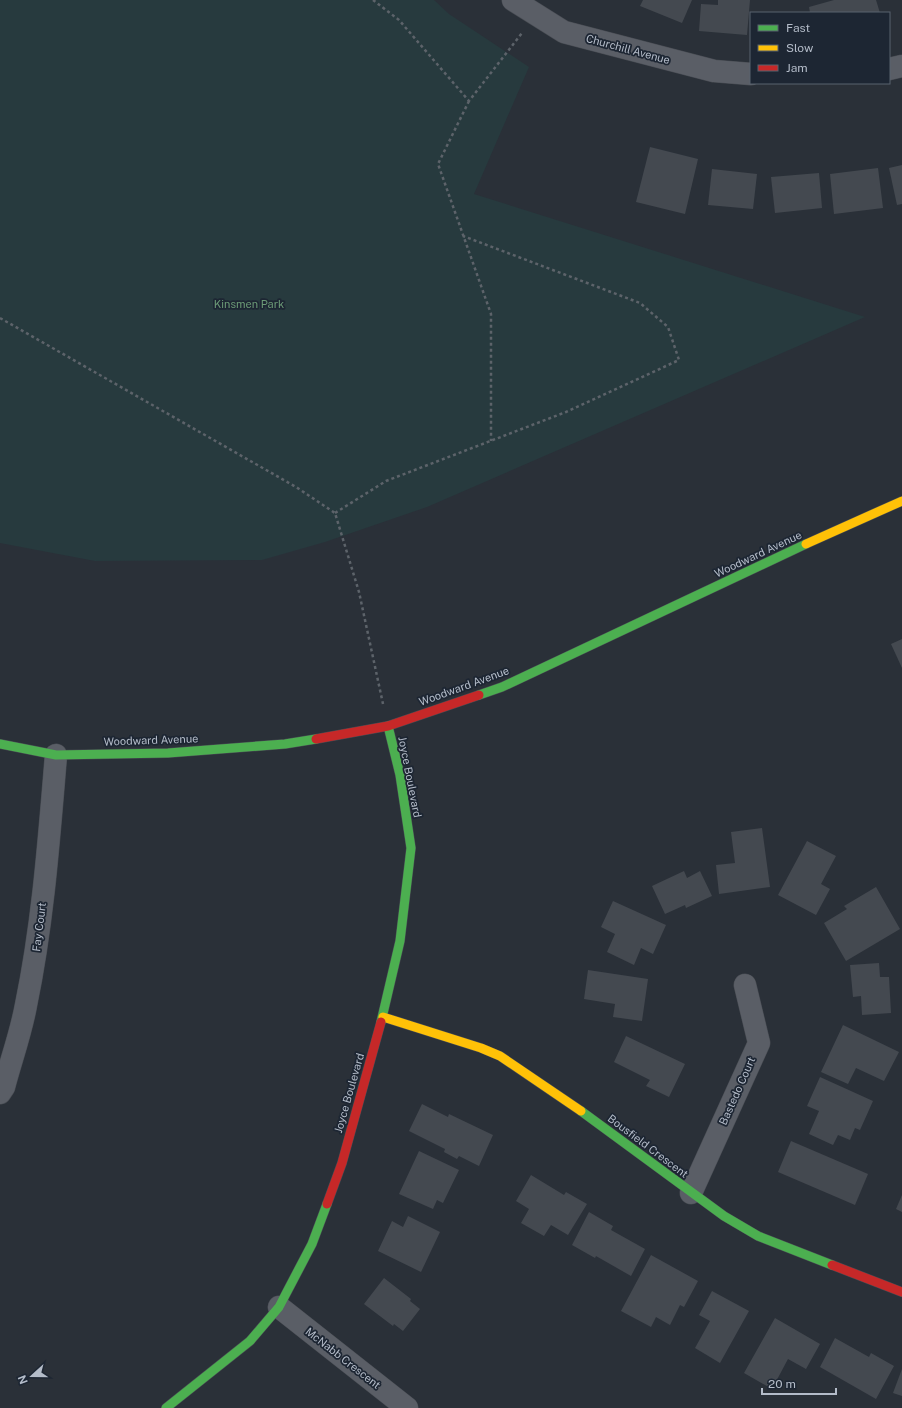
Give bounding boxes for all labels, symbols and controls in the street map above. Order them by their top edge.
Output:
legend [750,12,890,84]
text: Fast [786,21,811,35]
street label: Churchill Avenue [585,32,671,66]
text: Slow [786,41,814,55]
text: Jam [786,61,808,75]
park label: Kinsmen Park [214,298,284,310]
street label: Woodward Avenue [713,529,803,579]
street label: Woodward Avenue [417,664,511,708]
street label: Woodward Avenue [103,732,199,748]
street label: Joyce Boulevard [396,735,424,819]
street label: Fay Court [30,902,48,952]
street label: Joyce Boulevard [332,1052,366,1134]
street label: Bastedo Court [717,1055,757,1127]
street label: Bousfield Crescent [606,1112,690,1180]
street label: McNabb Crescent [303,1325,383,1391]
north arrow [12,1356,52,1396]
scale bar [762,1370,836,1396]
text: N [16,1373,30,1386]
text: 20 m [768,1377,796,1391]

